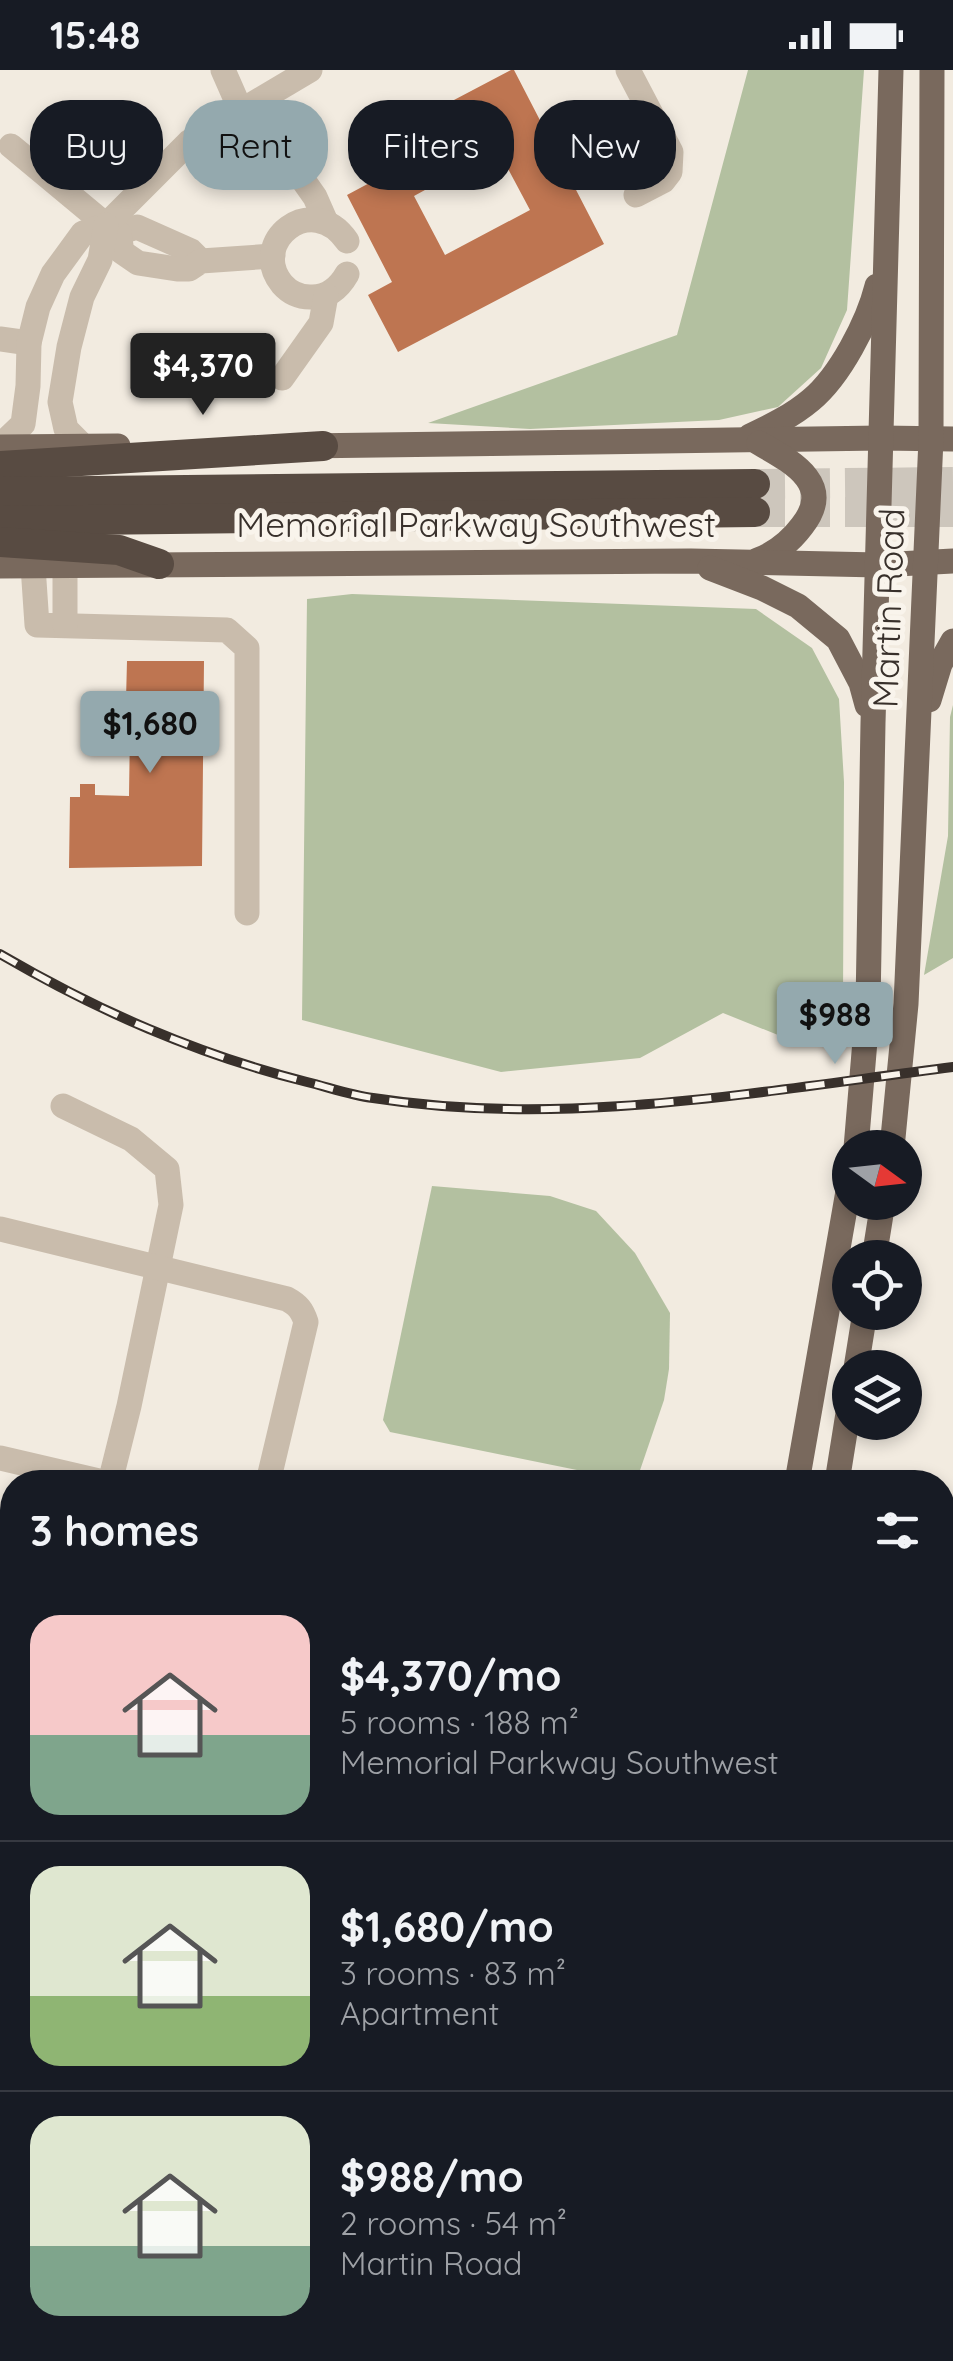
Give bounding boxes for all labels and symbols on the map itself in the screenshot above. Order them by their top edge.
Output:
pin: $4,370 [122,333,284,418]
street label: Memorial Parkway Southwest [236,502,716,546]
street label: Martin Road [863,507,913,708]
pin: $1,680 [69,691,231,776]
pin: $988 [776,982,894,1067]
north arrow [832,1130,922,1220]

